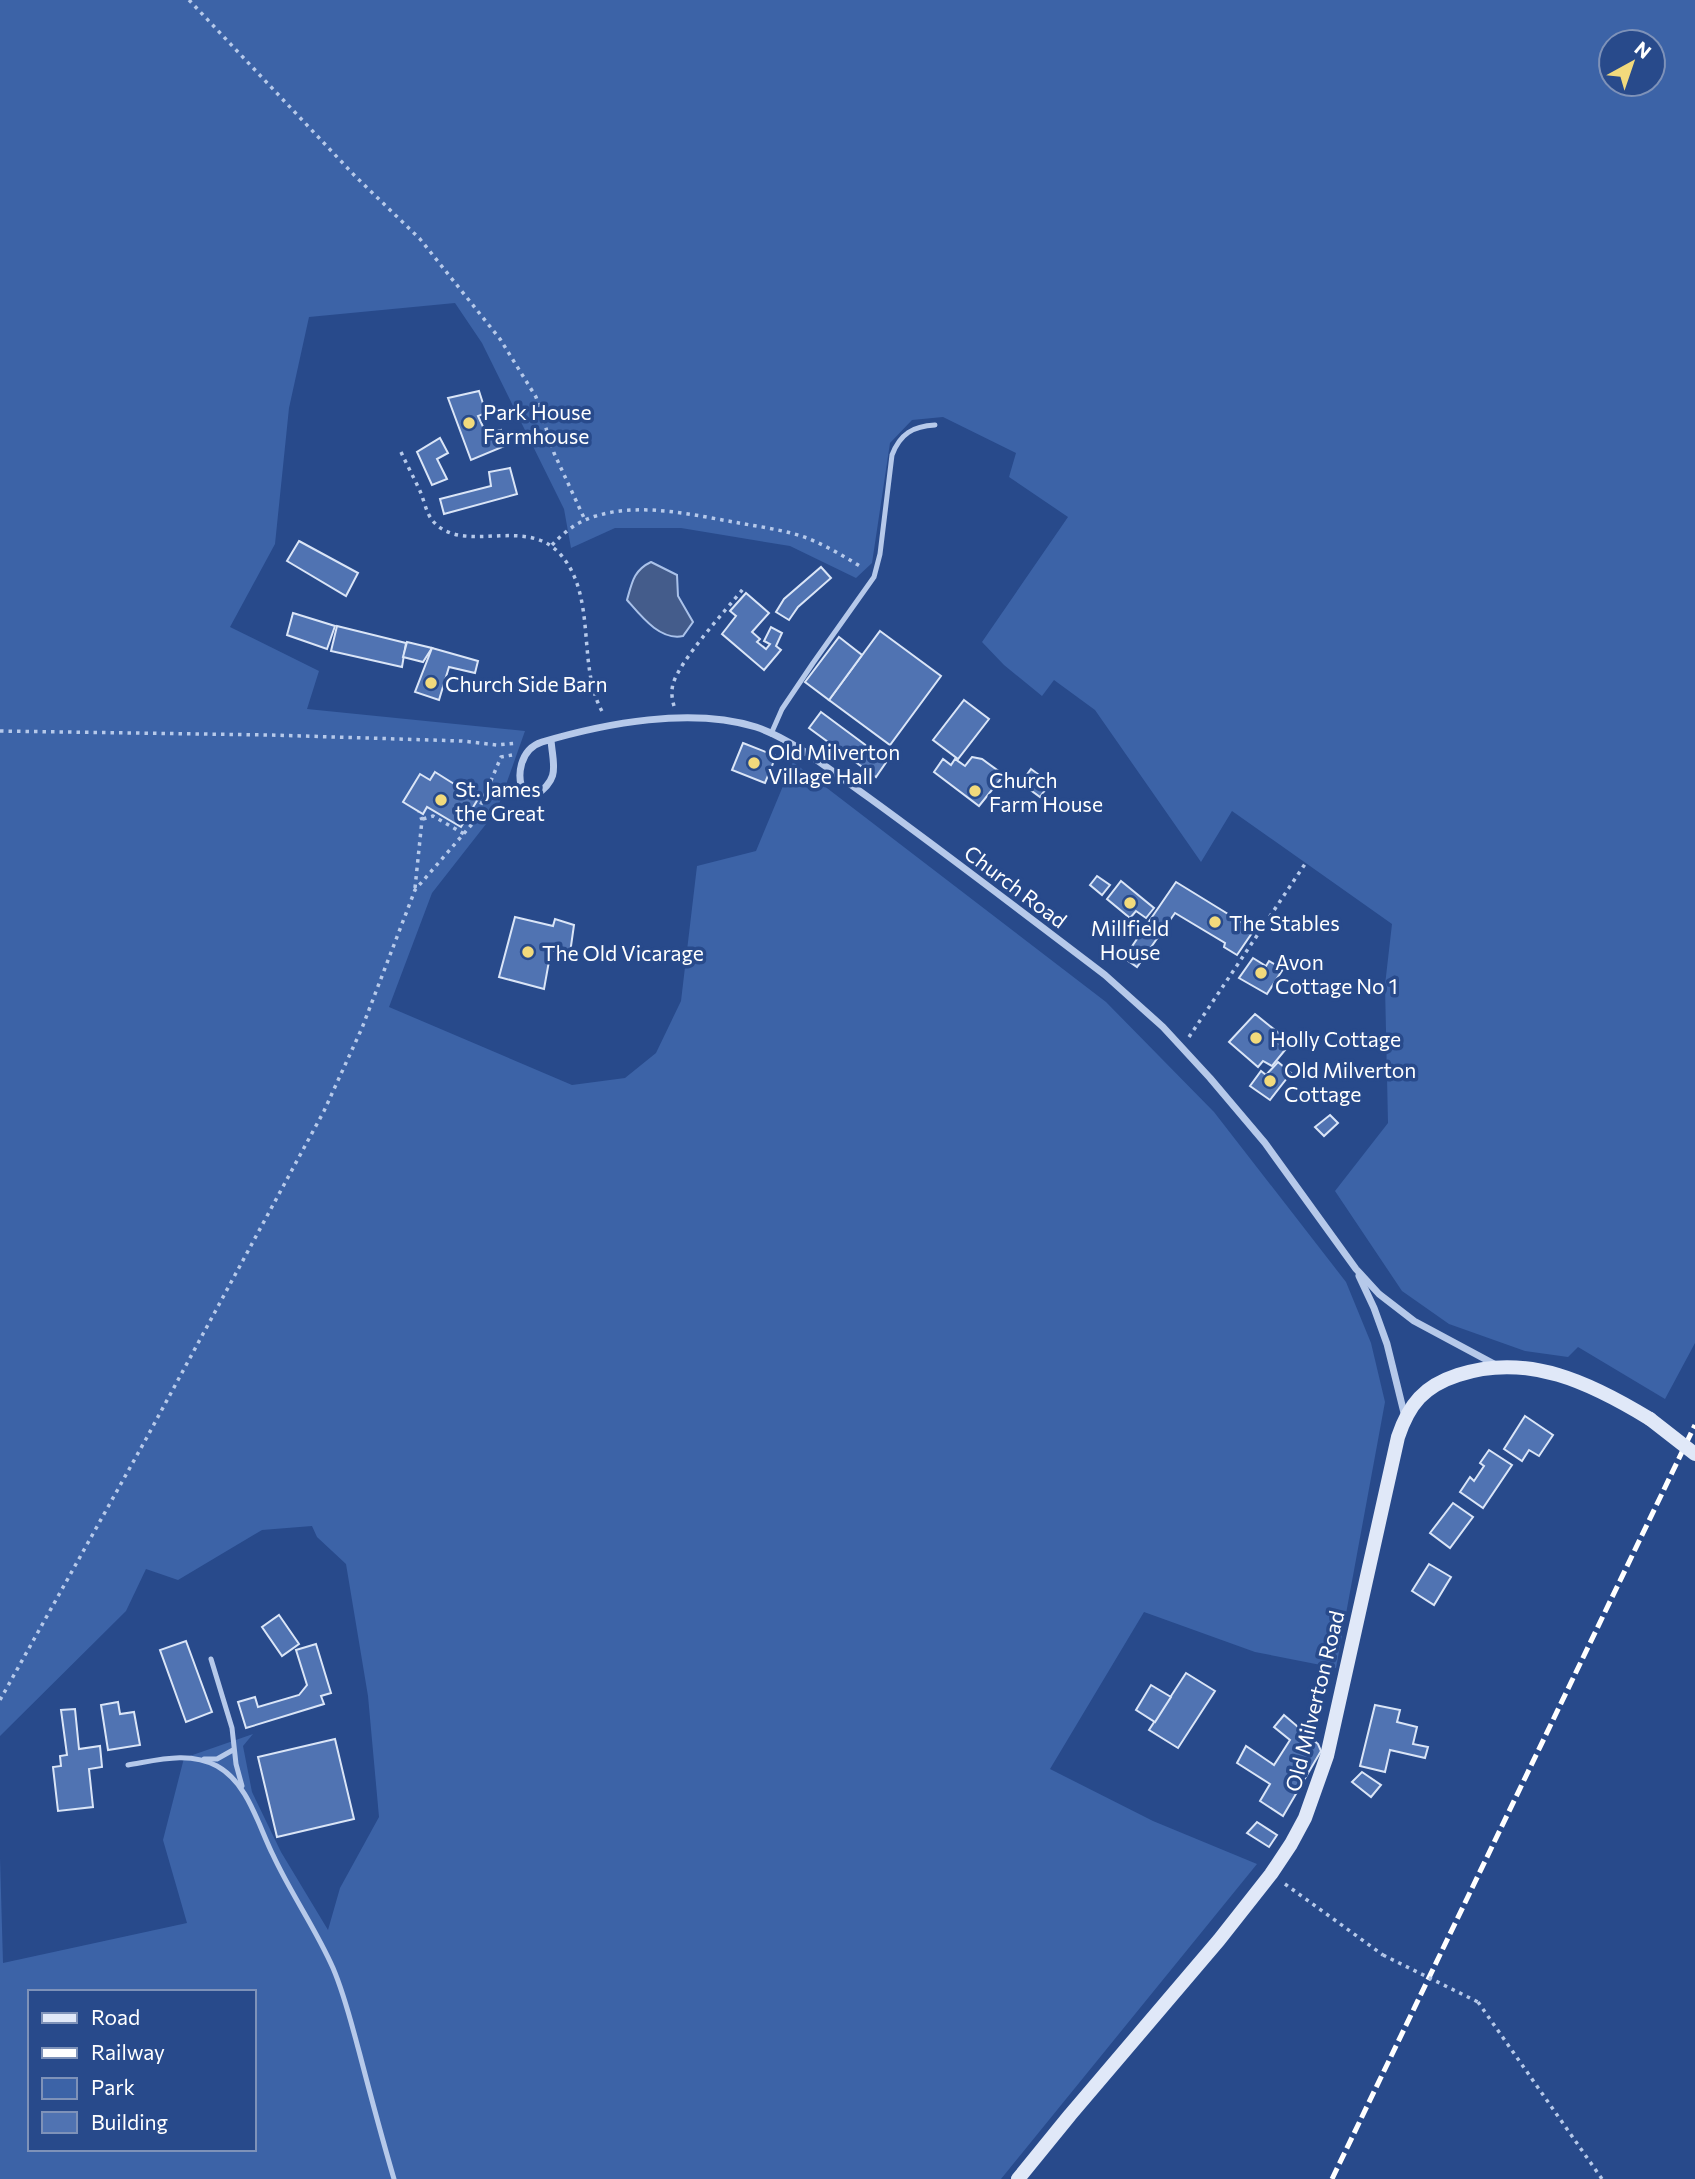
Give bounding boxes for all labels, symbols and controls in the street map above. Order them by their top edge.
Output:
north arrow [1597,28,1667,98]
text: N [1630,36,1656,63]
place label: Park House Farmhouse [483,399,592,448]
marker: Park House Farmhouse [461,415,477,431]
place label: Church Side Barn [445,671,608,696]
marker: Church Side Barn [423,675,439,691]
place label: Old Milverton Village Hall [768,739,900,788]
marker: Old Milverton Village Hall [746,755,762,771]
place label: Church Farm House [989,767,1103,816]
place label: St. James the Great [455,776,545,825]
marker: Church Farm House [967,783,983,799]
marker: St. James the Great [433,792,449,808]
street label: Church Road [960,839,1072,933]
marker: Millfield House [1122,895,1138,911]
place label: The Stables [1229,910,1340,935]
marker: The Stables [1207,914,1223,930]
place label: Millfield House [1091,915,1169,964]
place label: The Old Vicarage [542,940,704,965]
marker: The Old Vicarage [520,944,536,960]
place label: Avon Cottage No 1 [1275,949,1398,998]
marker: Avon Cottage No 1 [1253,965,1269,981]
place label: Holly Cottage [1270,1026,1401,1051]
marker: Holly Cottage [1248,1030,1264,1046]
place label: Old Milverton Cottage [1284,1057,1416,1106]
marker: Old Milverton Cottage [1262,1073,1278,1089]
street label: Old Milverton Road [1279,1608,1349,1794]
legend [28,1990,256,2151]
text: Road [91,2004,140,2029]
text: Railway [91,2039,165,2064]
text: Park [91,2074,135,2099]
text: Building [91,2109,168,2134]

